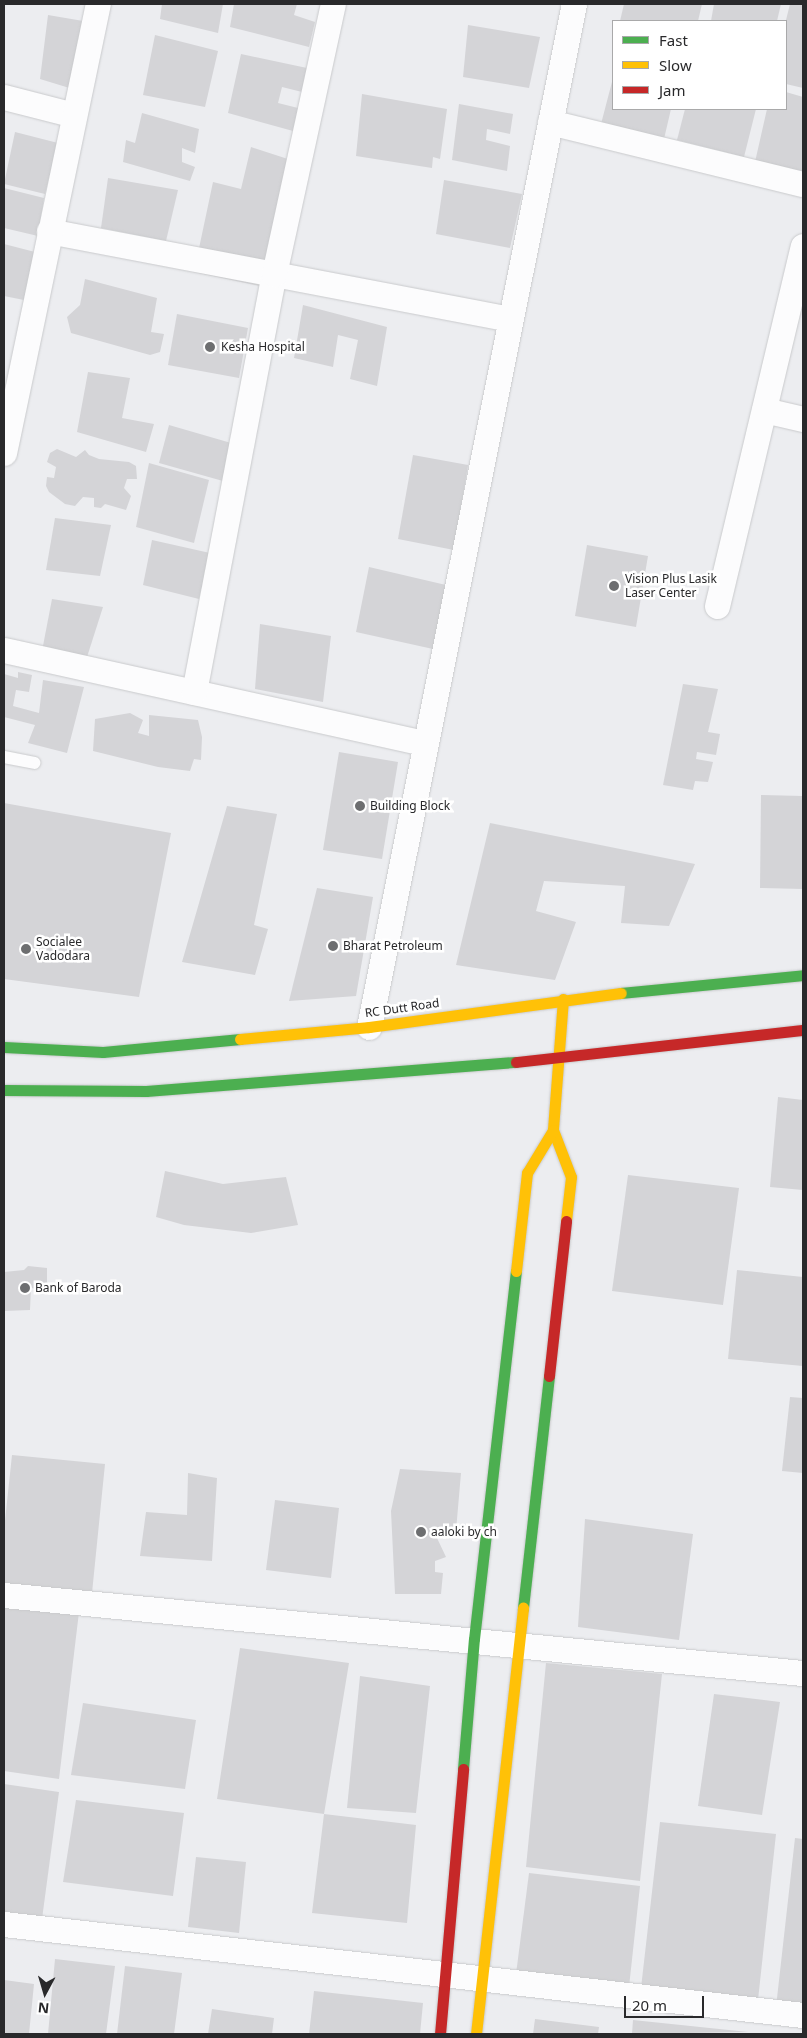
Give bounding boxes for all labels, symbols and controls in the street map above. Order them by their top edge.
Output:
legend [612,20,787,110]
text: Fast [659,30,688,50]
text: Slow [659,55,692,75]
text: Jam [659,80,686,100]
marker: Kesha Hospital [203,340,217,354]
place label: Kesha Hospital [221,340,305,354]
place label: Vision Plus Lasik Laser Center [625,572,717,600]
marker: Vision Plus Lasik Laser Center [607,579,621,593]
place label: Building Block [370,799,450,813]
marker: Building Block [354,800,366,812]
place label: Socialee Vadodara [36,935,90,963]
place label: Bharat Petroleum [343,939,443,953]
marker: Bharat Petroleum [327,940,339,952]
marker: Socialee Vadodara [20,943,32,955]
street label: RC Dutt Road [364,996,440,1020]
place label: Bank of Baroda [35,1281,122,1295]
marker: Bank of Baroda [19,1282,31,1294]
place label: aaloki by ch [431,1525,497,1539]
marker: aaloki by ch [415,1526,427,1538]
north arrow [20,1968,70,2018]
scale bar [627,1986,707,2018]
text: 20 m [632,1995,667,2015]
text: N [37,1998,50,2018]

